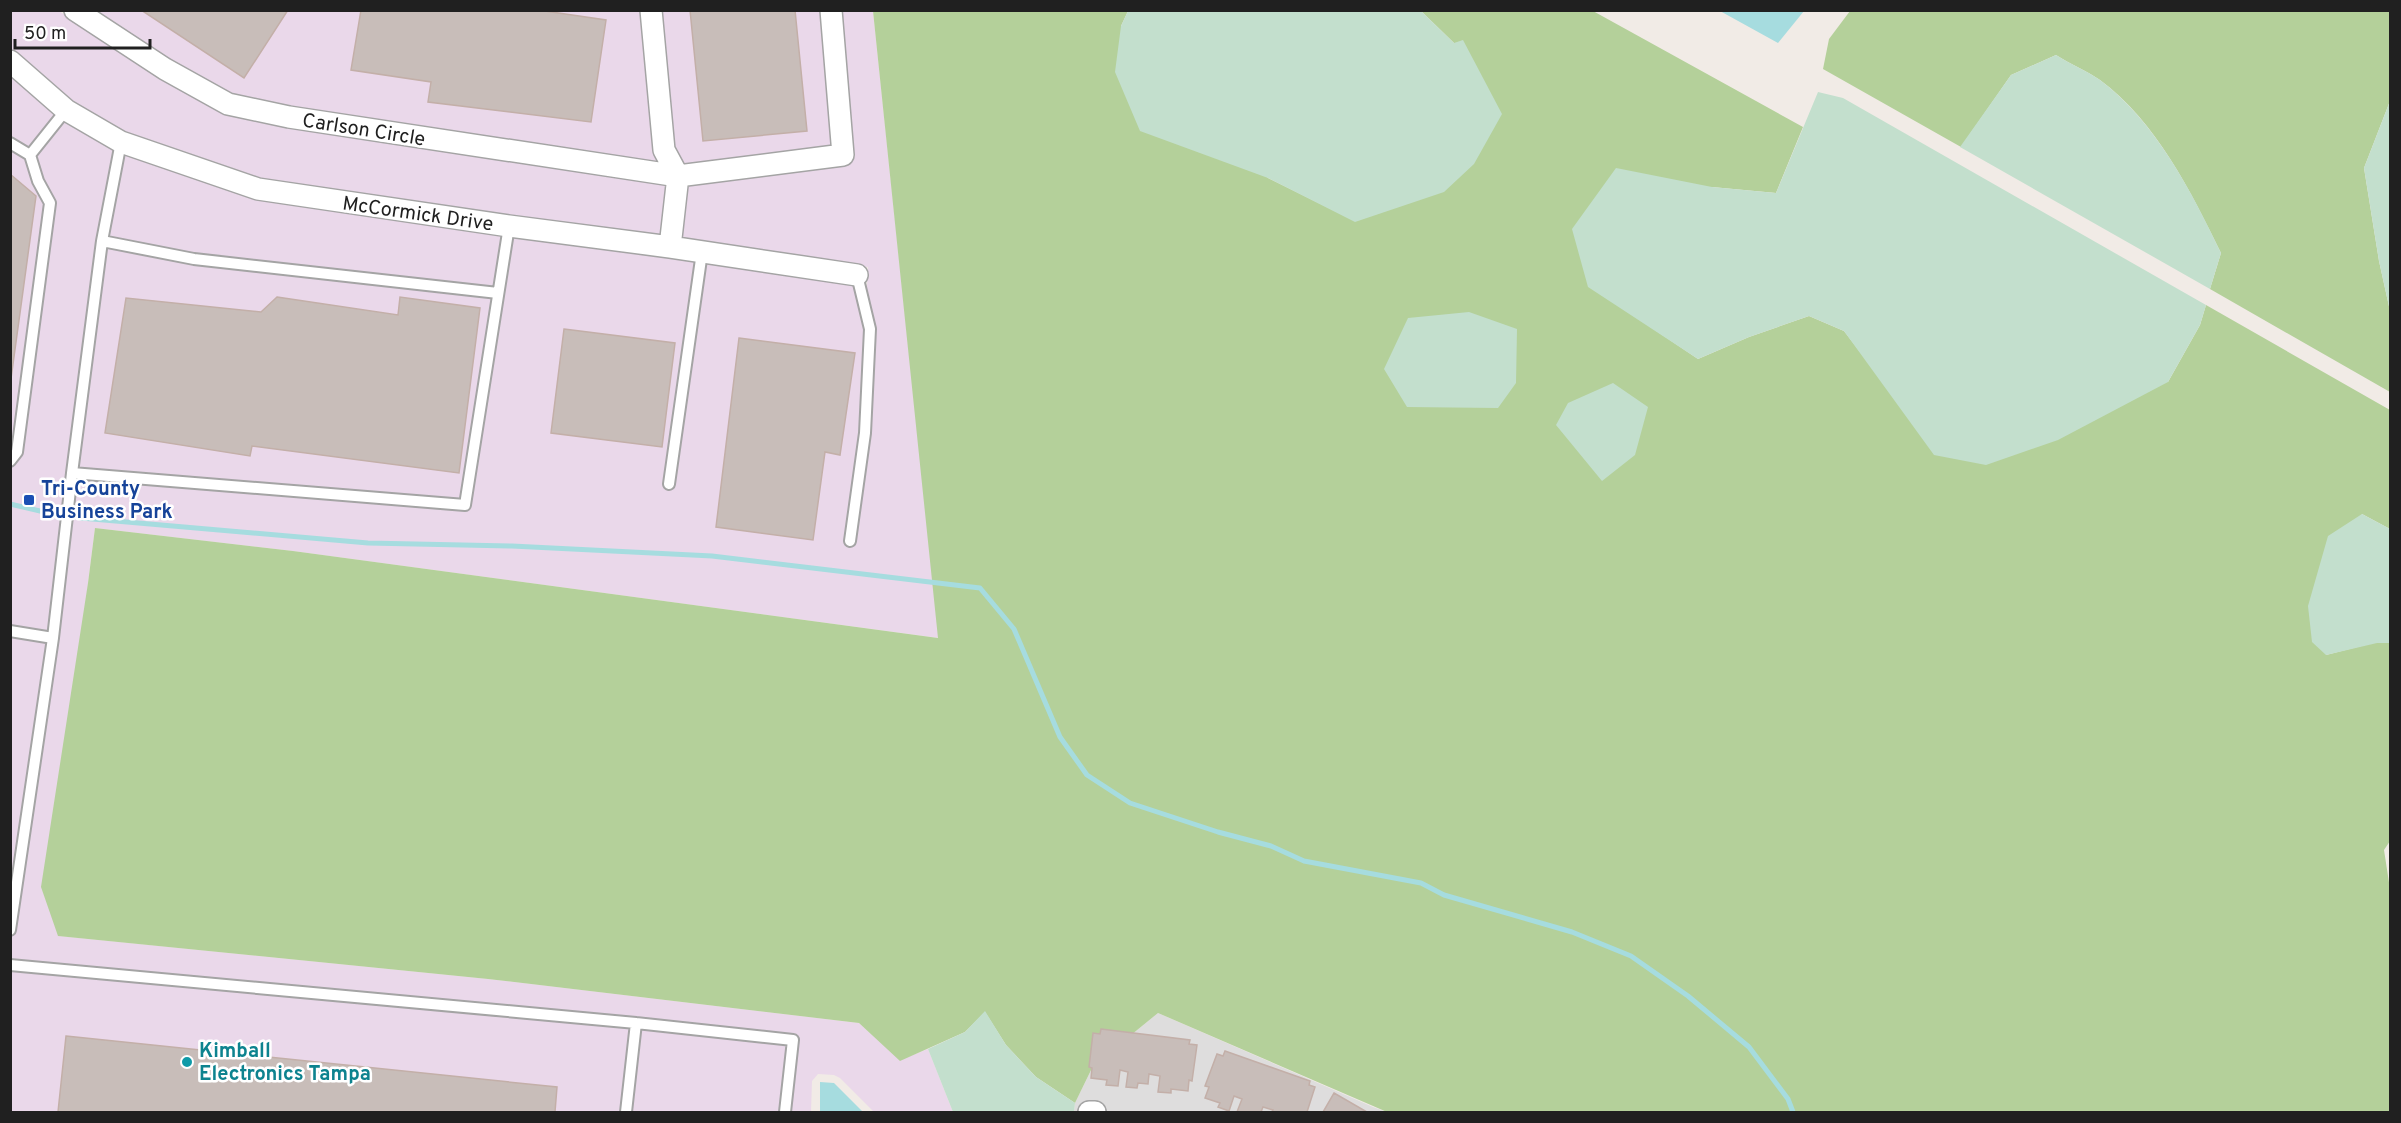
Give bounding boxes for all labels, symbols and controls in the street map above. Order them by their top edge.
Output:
scale bar [15,12,150,50]
text: 50 m [24,23,66,46]
street label: Carlson Circle [300,108,427,154]
street label: McCormick Drive [341,192,495,238]
place label: Tri-County Business Park [41,477,173,526]
marker: Tri-County Business Park [22,493,36,507]
place label: Kimball Electronics Tampa [199,1039,371,1088]
marker: Kimball Electronics Tampa [180,1055,194,1069]

